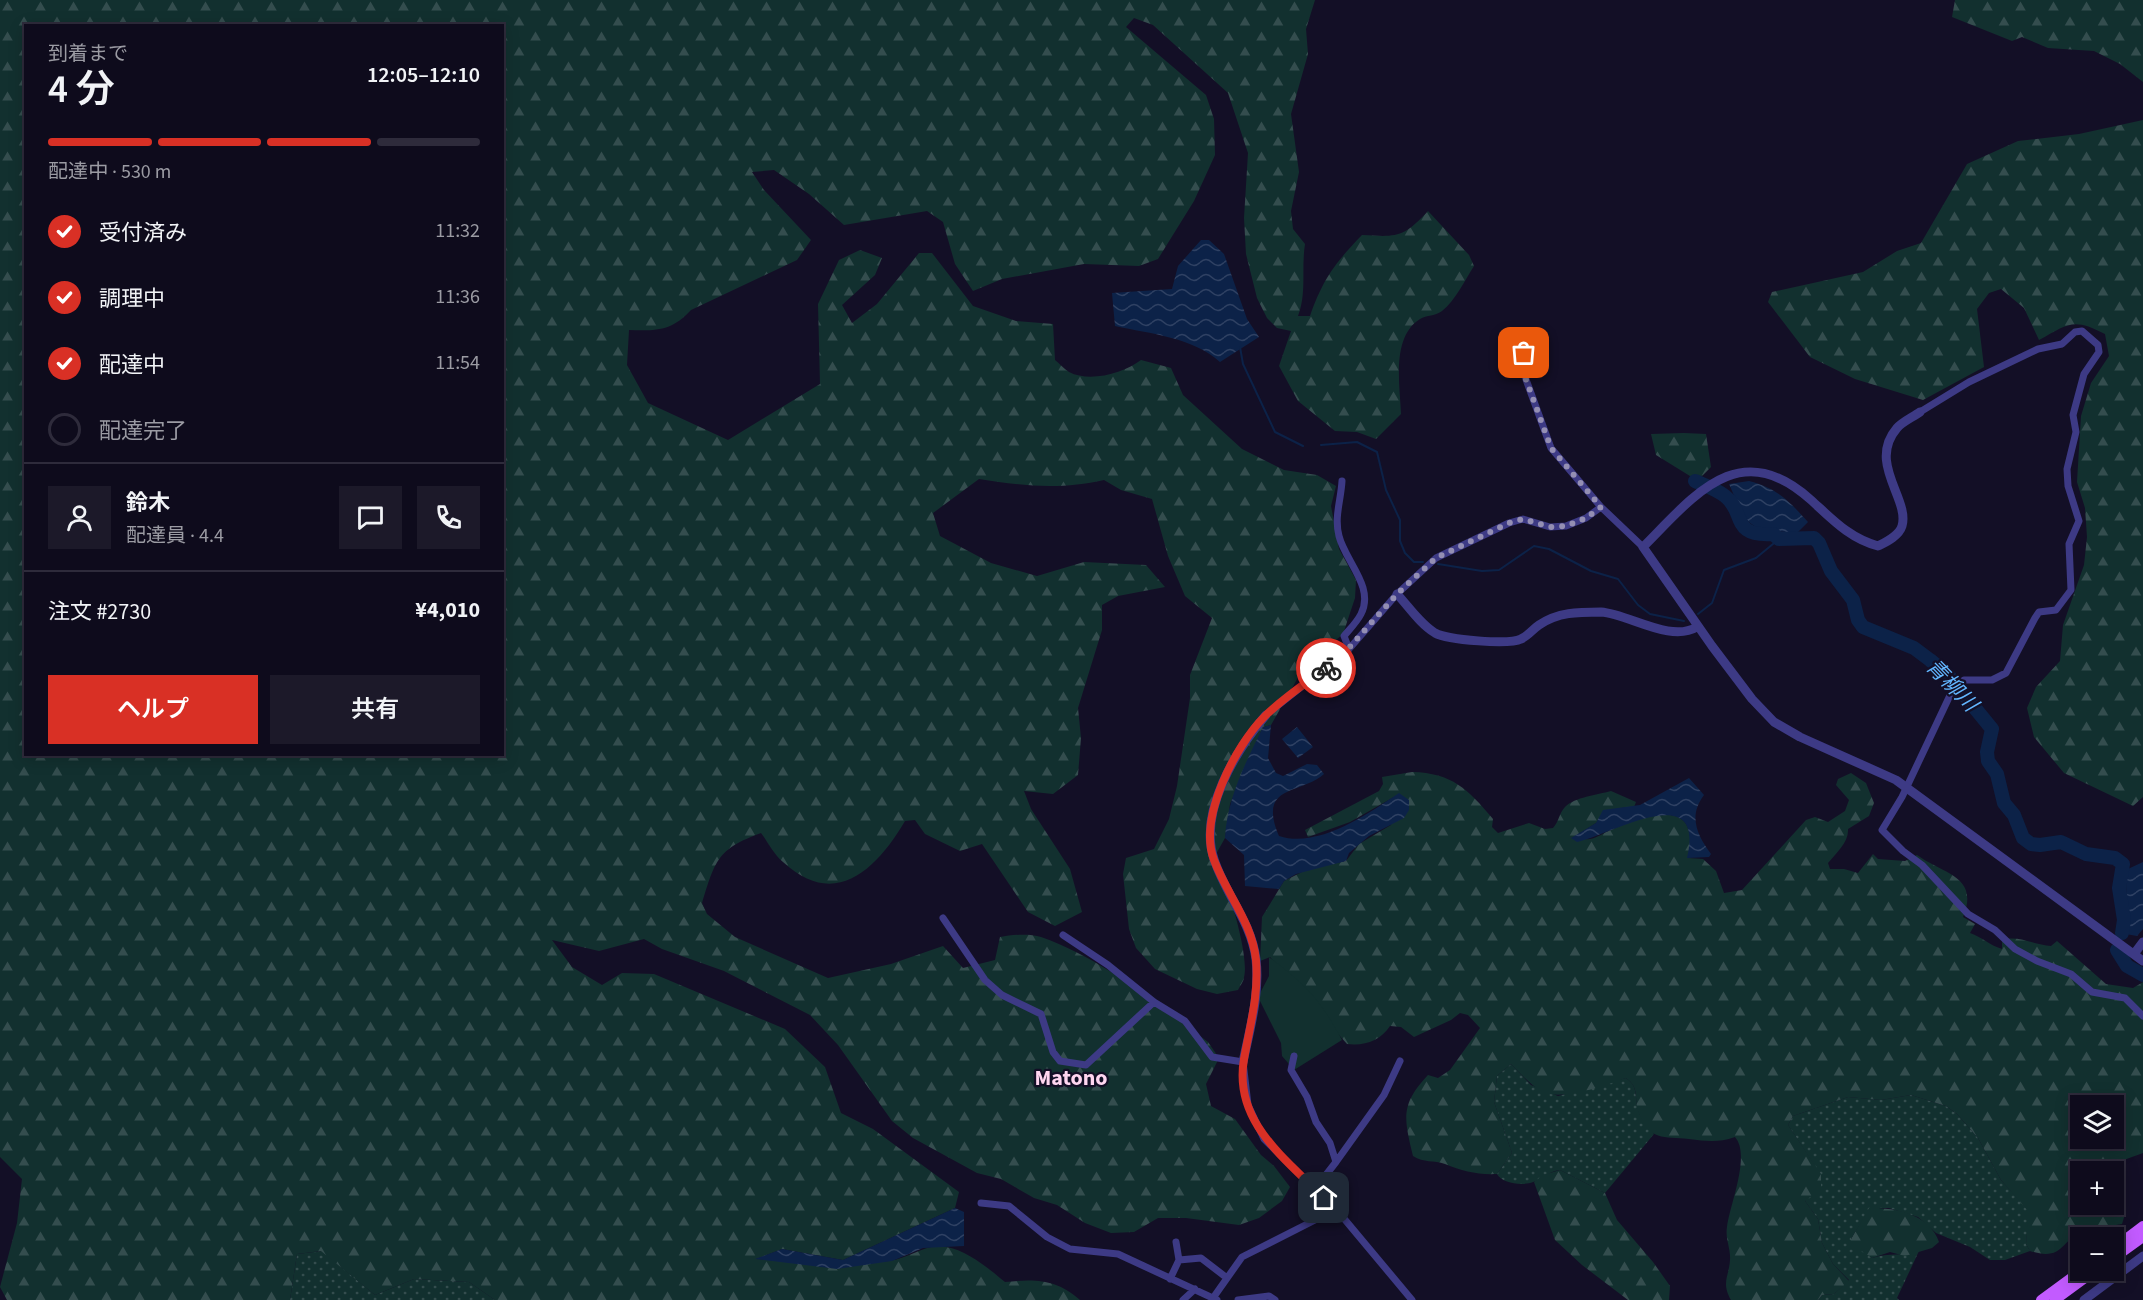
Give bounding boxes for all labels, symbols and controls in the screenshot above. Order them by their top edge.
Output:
text: 到着まで [48,40,128,68]
text: 12:05–12:10 [367,59,480,91]
text: 4 分 [48,62,115,118]
text: 配達中 · 530 m [48,158,171,186]
icon: check [48,215,81,248]
text: 受付済み [99,217,187,249]
text: 11:32 [435,217,480,245]
icon: check [48,281,81,314]
text: 調理中 [99,283,165,315]
text: 11:36 [435,283,480,311]
pin [1498,327,1549,378]
icon: bag [1507,336,1540,369]
icon: check [48,347,81,380]
text: 配達中 [99,349,165,381]
text: 11:54 [435,349,480,377]
text: 配達完了 [99,415,187,447]
button: person [48,486,111,549]
button: chat [339,486,402,549]
button: phone [417,486,480,549]
text: 鈴木 [126,487,170,519]
text: 配達員 · 4.4 [126,522,224,550]
text: ¥4,010 [415,594,480,626]
text: 注文 #2730 [48,596,151,628]
courier [1296,638,1356,698]
icon: bike [1310,652,1343,685]
water label: 青柳川 [1919,652,1986,720]
button: ヘルプ [48,675,258,744]
button: 共有 [270,675,480,744]
district label: Matono [1035,1062,1108,1094]
map controls [2070,1095,2124,1281]
button: layers [2070,1095,2124,1149]
button: + [2070,1161,2124,1215]
pin [1298,1172,1349,1223]
icon: home [1307,1181,1340,1214]
button: − [2070,1227,2124,1281]

